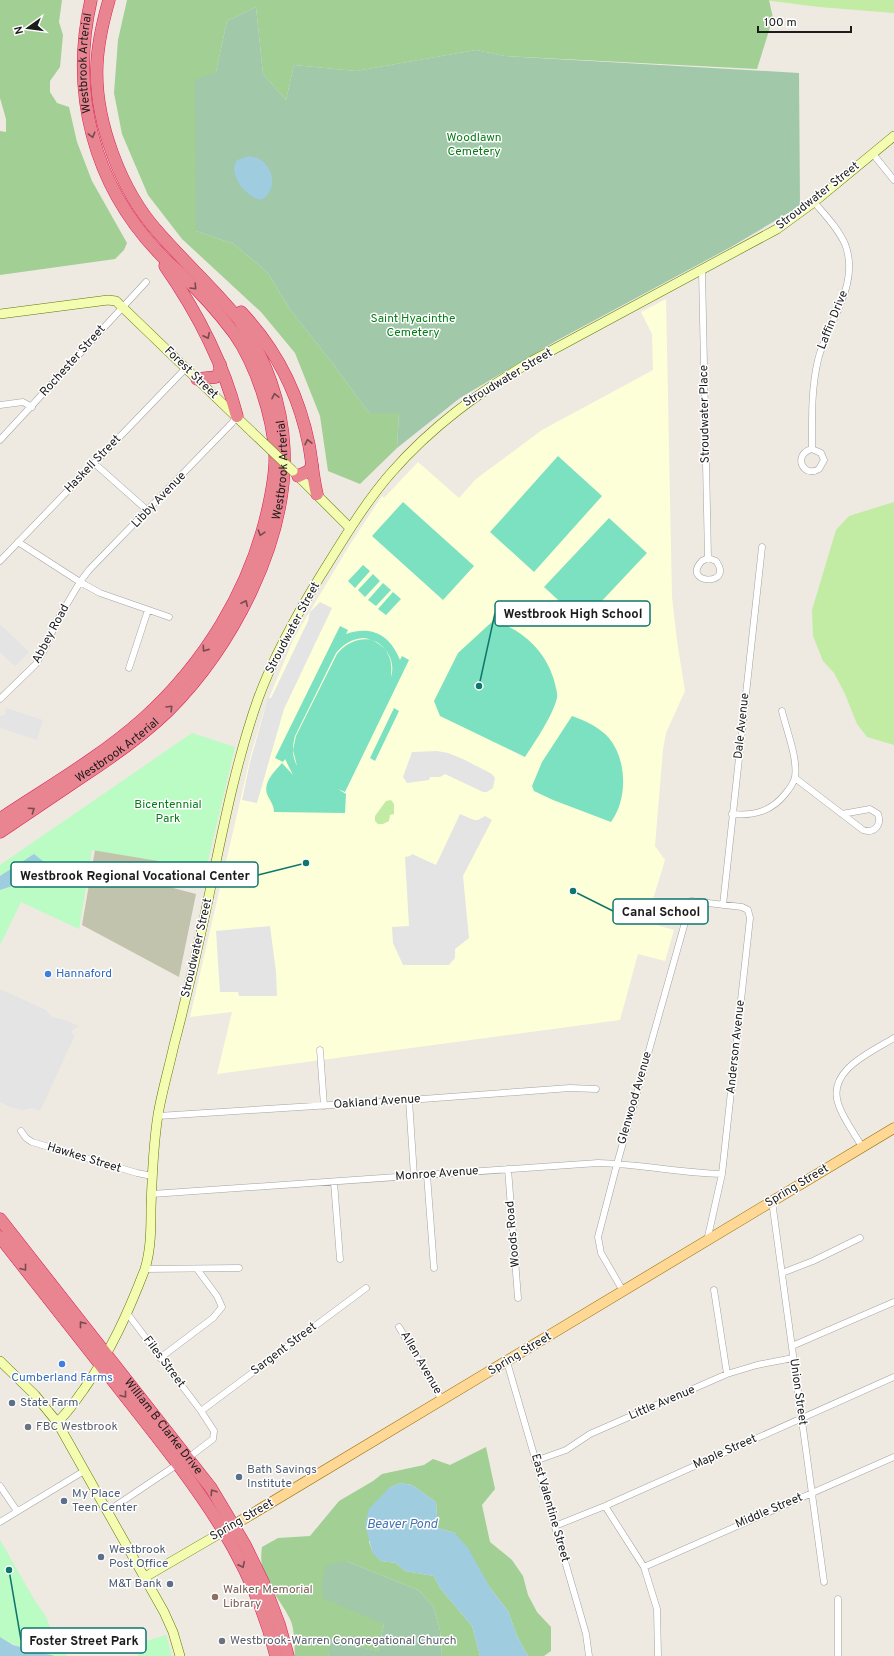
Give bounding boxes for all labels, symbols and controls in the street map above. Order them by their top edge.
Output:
north arrow [8,8,48,48]
scale bar [758,8,851,34]
street label: Westbrook Arterial [75,12,96,114]
text: 100 m [764,15,797,31]
text: N [12,25,27,36]
park label: Woodlawn Cemetery [446,130,502,160]
one-way arrow [87,132,96,139]
street label: Stroudwater Street [773,158,863,234]
one-way arrow [189,282,197,290]
street label: Laffin Drive [814,288,852,352]
park label: Saint Hyacinthe Cemetery [371,311,455,341]
street label: Rochester Street [37,322,109,400]
one-way arrow [202,332,210,339]
street label: Forest Street [161,343,221,403]
street label: Stroudwater Street [460,345,556,411]
street label: Stroudwater Place [696,365,714,463]
one-way arrow [272,393,280,399]
street label: Westbrook Arterial [269,419,292,521]
street label: Haskell Street [61,432,125,496]
one-way arrow [305,439,313,445]
street label: Libby Avenue [128,469,190,531]
one-way arrow [258,529,266,536]
street label: Stroudwater Street [262,579,324,677]
one-way arrow [240,599,248,607]
callout: Westbrook High School [495,601,650,626]
street label: Abbey Road [29,602,73,666]
text: Westbrook High School [503,607,643,623]
one-way arrow [203,645,210,652]
street label: Dale Avenue [731,692,753,760]
one-way arrow [165,705,173,713]
street label: Westbrook Arterial [72,715,163,787]
park label: Bicentennial Park [134,797,202,827]
one-way arrow [28,808,35,815]
callout: Westbrook Regional Vocational Center [11,862,258,887]
text: Westbrook Regional Vocational Center [20,869,251,885]
street label: Stroudwater Street [178,897,216,999]
callout: Canal School [613,899,708,924]
text: Canal School [622,905,700,921]
place label: Hannaford [56,966,112,982]
marker: Hannaford [43,969,53,979]
street label: Anderson Avenue [723,999,749,1095]
street label: Glenwood Avenue [614,1050,656,1146]
street label: Oakland Avenue [333,1091,421,1113]
street label: Hawkes Street [45,1139,123,1177]
street label: Spring Street [762,1161,832,1211]
street label: Monroe Avenue [395,1163,479,1185]
street label: Woods Road [502,1200,524,1268]
one-way arrow [19,1263,26,1270]
street label: Sargent Street [248,1319,320,1379]
one-way arrow [80,1321,87,1328]
street label: Allen Avenue [397,1329,445,1397]
street label: Spring Street [485,1329,555,1379]
street label: Files Street [139,1333,189,1391]
street label: Union Street [785,1358,811,1426]
marker: Cumberland Farms [57,1359,67,1369]
place label: Cumberland Farms [11,1370,113,1386]
street label: William B Clarke Drive [120,1375,206,1478]
street label: Little Avenue [626,1382,698,1424]
one-way arrow [119,1391,126,1398]
place label: State Farm [20,1395,78,1411]
marker: State Farm [7,1398,17,1408]
place label: FBC Westbrook [36,1419,118,1435]
marker: FBC Westbrook [23,1422,33,1432]
street label: Maple Street [691,1431,759,1473]
street label: East Valentine Street [527,1452,573,1564]
place label: Bath Savings Institute [247,1462,317,1492]
marker: Bath Savings Institute [234,1472,244,1482]
place label: My Place Teen Center [72,1486,138,1516]
one-way arrow [210,1489,218,1496]
street label: Middle Street [733,1490,805,1532]
street label: Spring Street [207,1495,277,1545]
marker: My Place Teen Center [59,1496,69,1506]
water label: Beaver Pond [367,1517,438,1533]
place label: Westbrook Post Office [109,1542,169,1572]
marker: Westbrook Post Office [96,1552,106,1562]
one-way arrow [238,1561,245,1568]
place label: M&T Bank [109,1576,162,1592]
marker: M&T Bank [165,1579,175,1589]
place label: Walker Memorial Library [223,1582,313,1612]
marker: Walker Memorial Library [210,1592,220,1602]
callout: Foster Street Park [21,1628,146,1653]
place label: Westbrook-Warren Congregational Church [230,1633,456,1649]
text: Foster Street Park [29,1634,139,1650]
marker: Westbrook-Warren Congregational Church [217,1636,227,1646]

